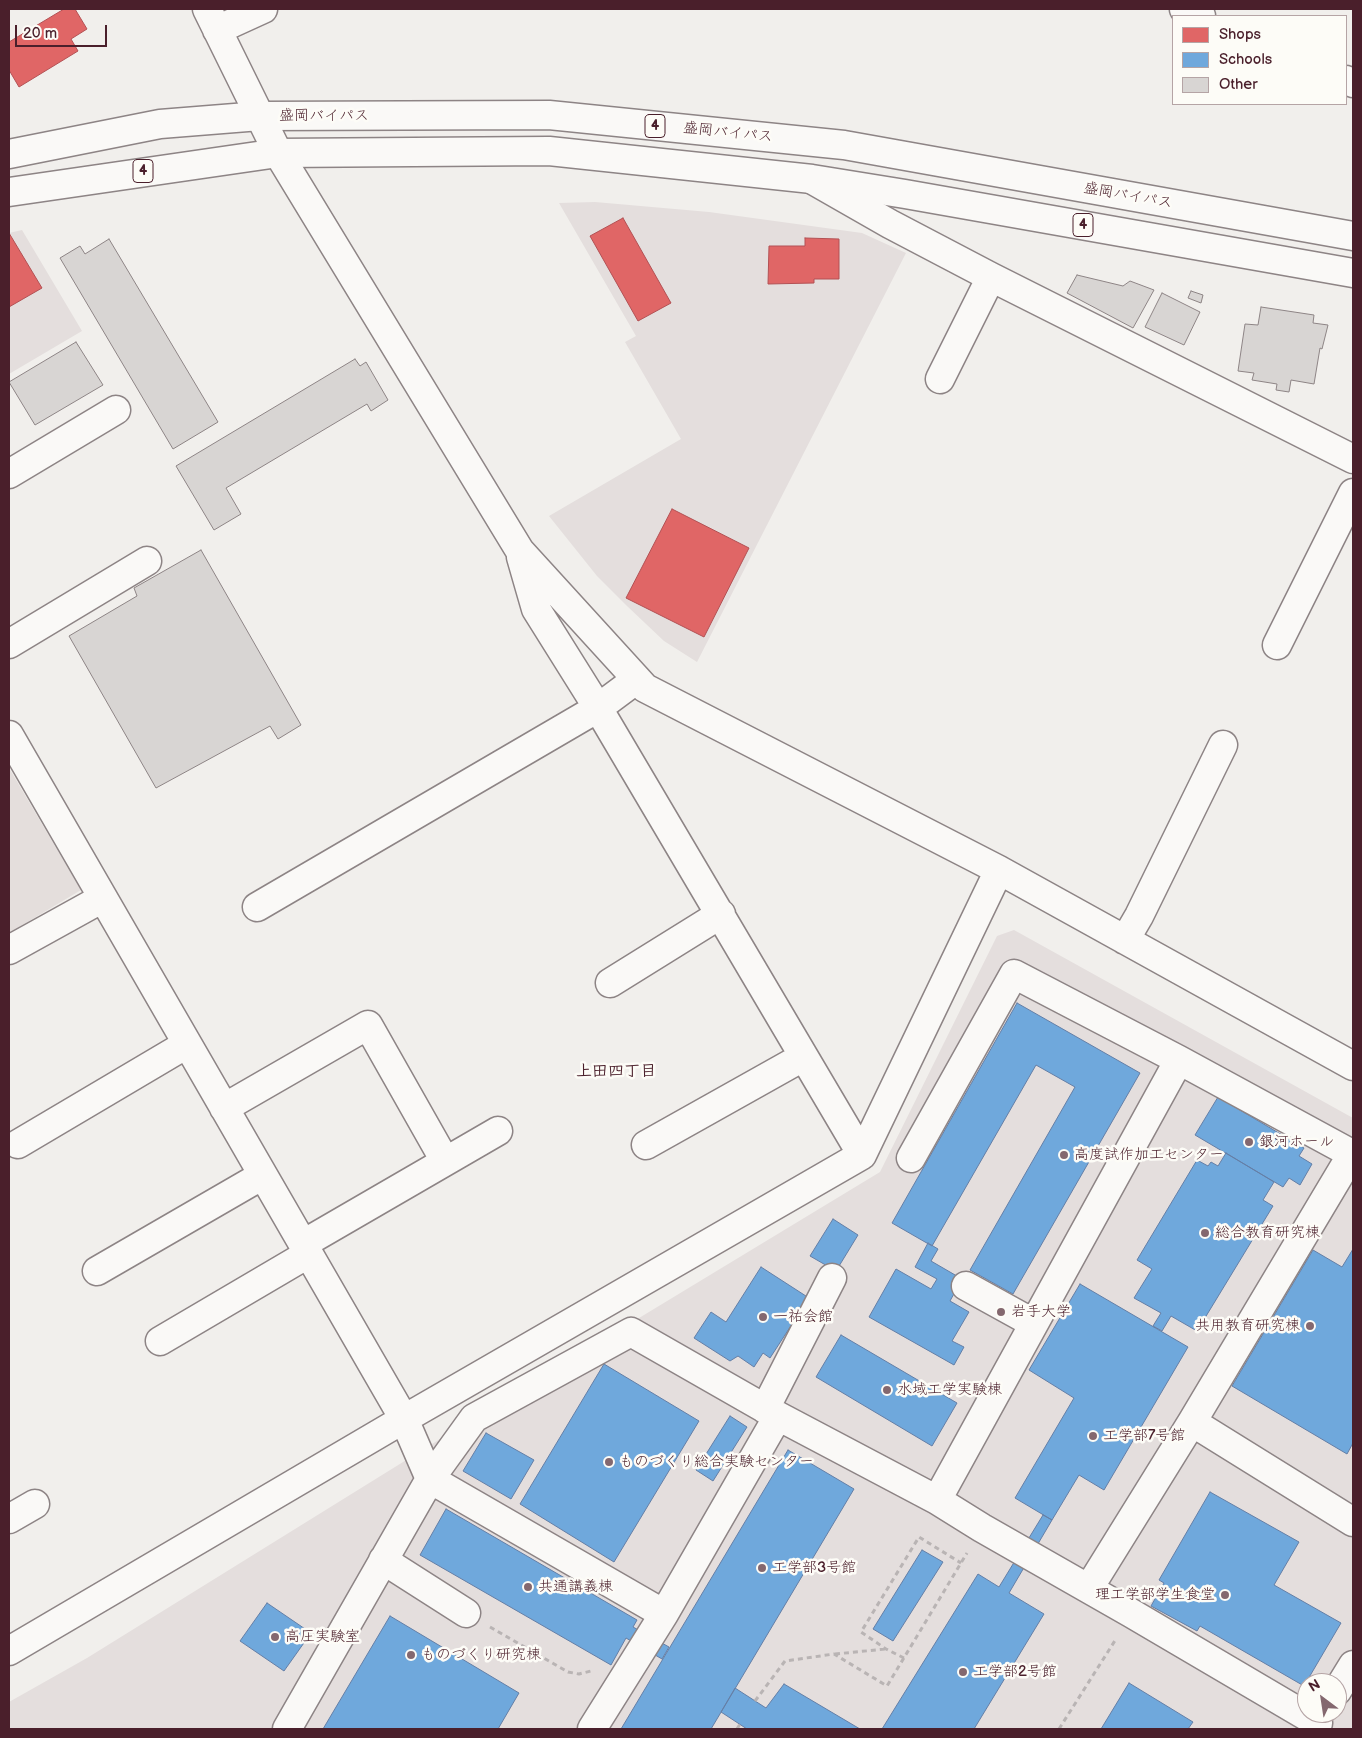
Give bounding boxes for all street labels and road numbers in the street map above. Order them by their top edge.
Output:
street label: 盛岡バイパス [279,107,369,125]
road number: 4 [645,114,665,138]
street label: 盛岡バイパス [682,119,774,147]
road number: 4 [133,160,153,182]
street label: 盛岡バイパス [1082,179,1174,213]
road number: 4 [1073,214,1093,236]

